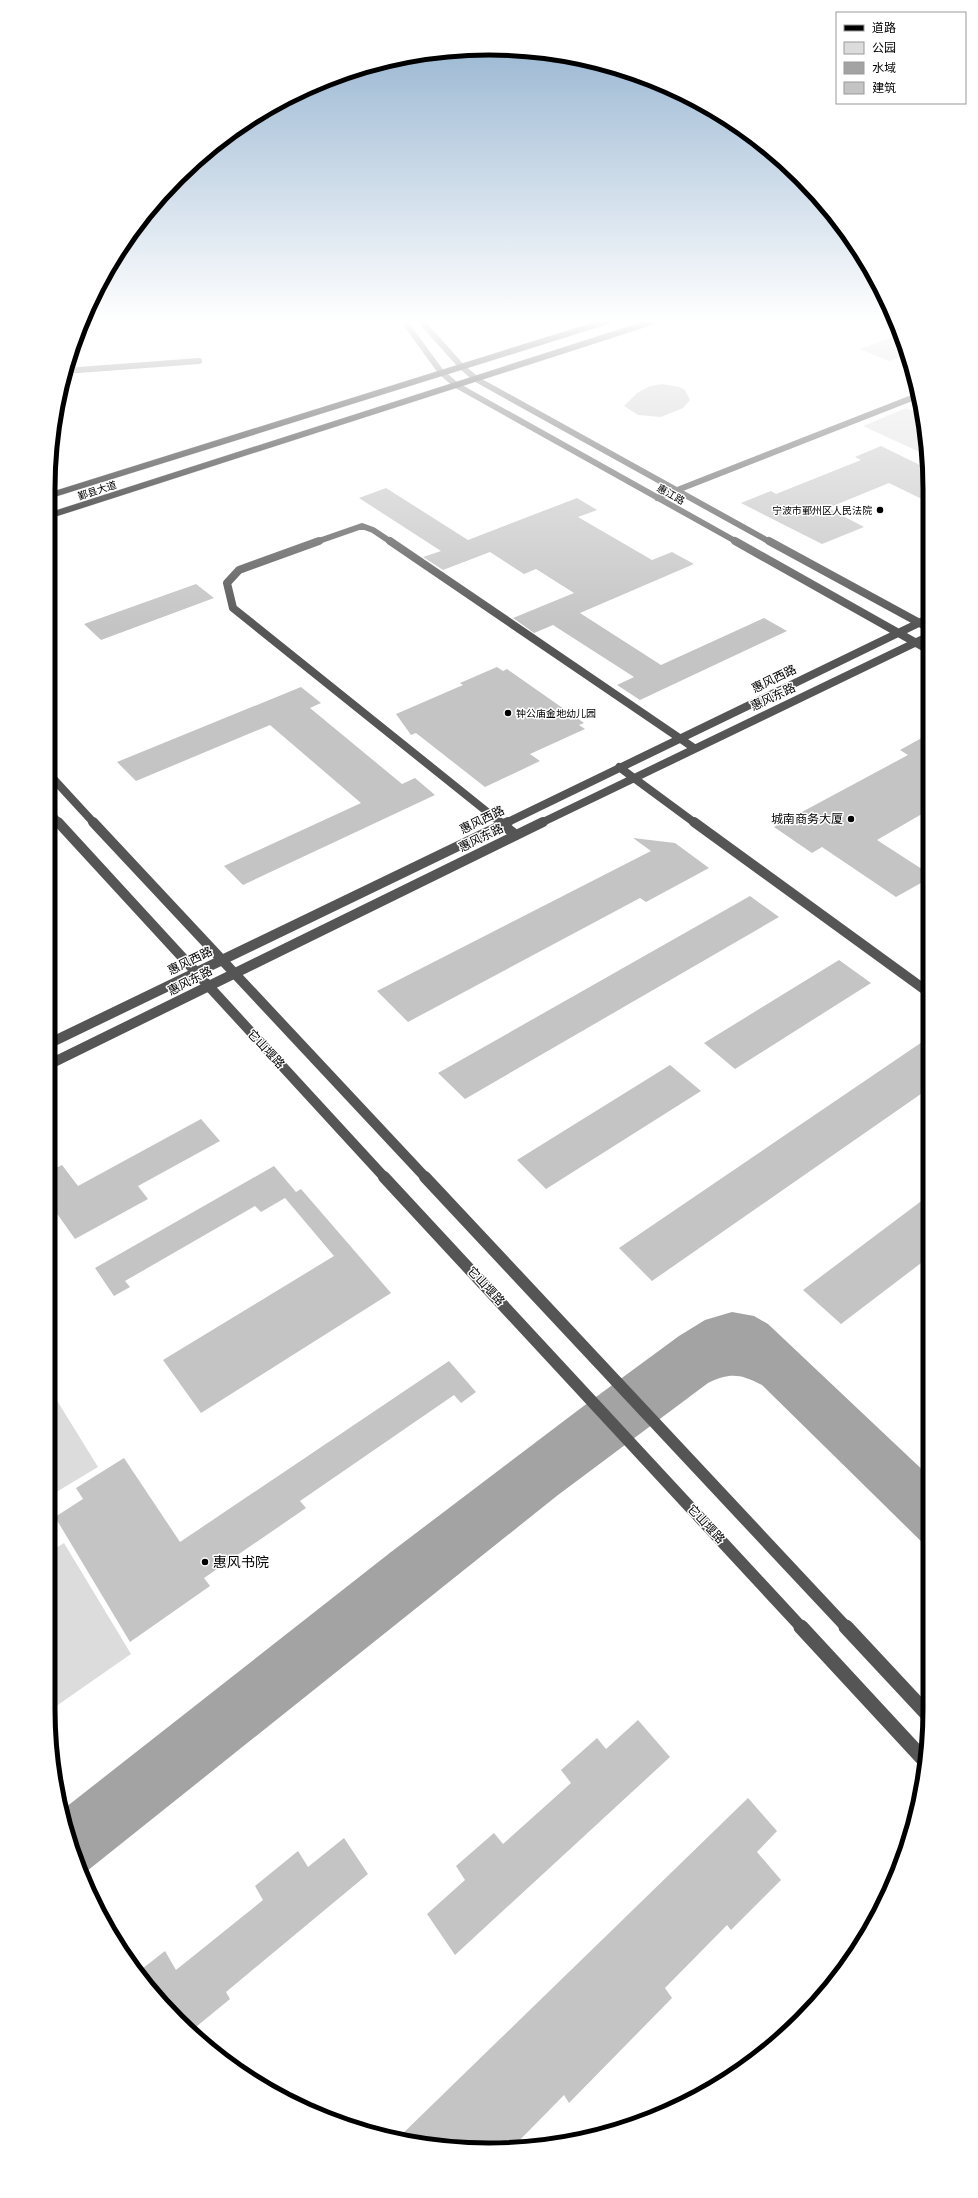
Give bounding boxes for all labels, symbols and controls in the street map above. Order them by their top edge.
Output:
legend [836,12,966,104]
text: 道路 [872,20,896,35]
text: 公园 [872,40,896,55]
text: 水域 [872,60,896,75]
text: 建筑 [872,80,896,95]
street label: 鄞县大道 [76,478,118,503]
street label: 惠江路 [654,481,687,507]
place label: 宁波市鄞州区人民法院 [772,504,872,517]
marker: 宁波市鄞州区人民法院 [875,505,885,515]
street label: 惠风西路 [749,661,799,696]
street label: 惠风东路 [748,680,798,713]
place label: 钟公庙金地幼儿园 [516,707,596,720]
marker: 钟公庙金地幼儿园 [503,708,513,718]
street label: 惠风西路 [457,802,507,837]
place label: 城南商务大厦 [771,811,843,826]
marker: 城南商务大厦 [846,814,856,824]
street label: 惠风东路 [456,820,506,855]
street label: 惠风西路 [165,943,215,978]
street label: 惠风东路 [165,963,215,998]
street label: 它山堰路 [245,1026,288,1071]
street label: 它山堰路 [465,1263,508,1308]
street label: 它山堰路 [685,1501,728,1546]
place label: 惠风书院 [213,1553,269,1571]
marker: 惠风书院 [200,1557,210,1567]

